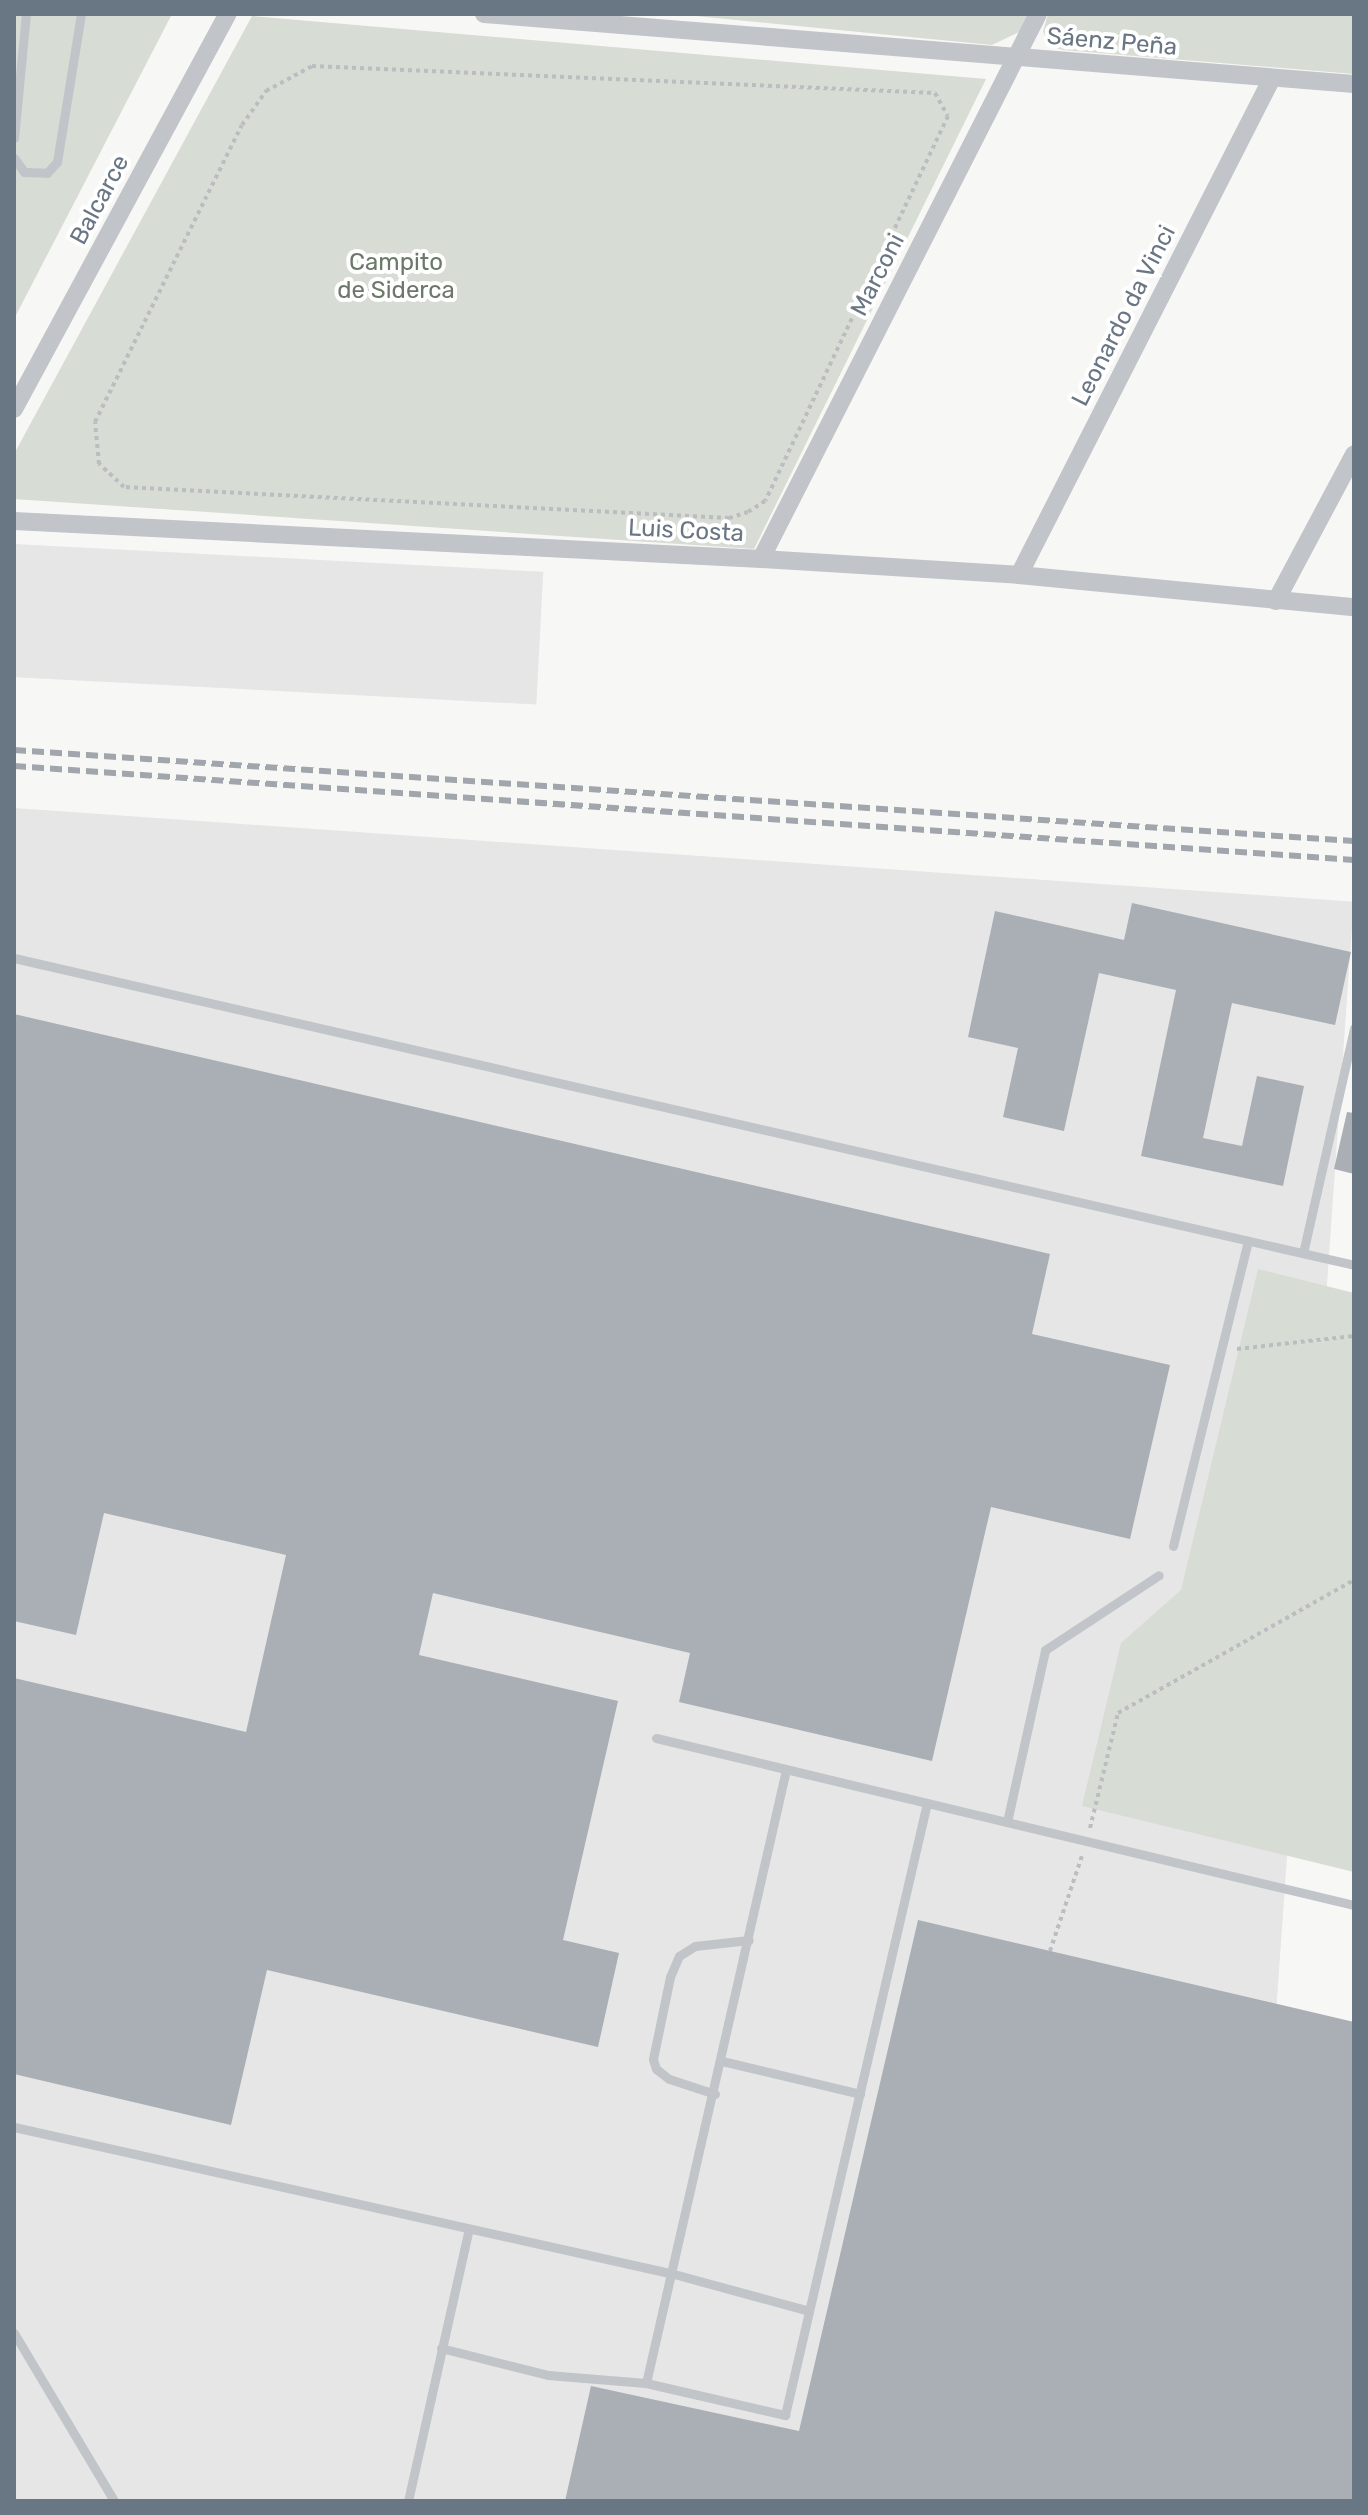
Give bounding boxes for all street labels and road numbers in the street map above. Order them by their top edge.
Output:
street label: Sáenz Peña [1046,22,1178,62]
street label: Balcarce [64,150,136,250]
street label: Leonardo da Vinci [1066,221,1182,411]
street label: Marconi [845,229,911,321]
street label: Luis Costa [627,514,745,548]

